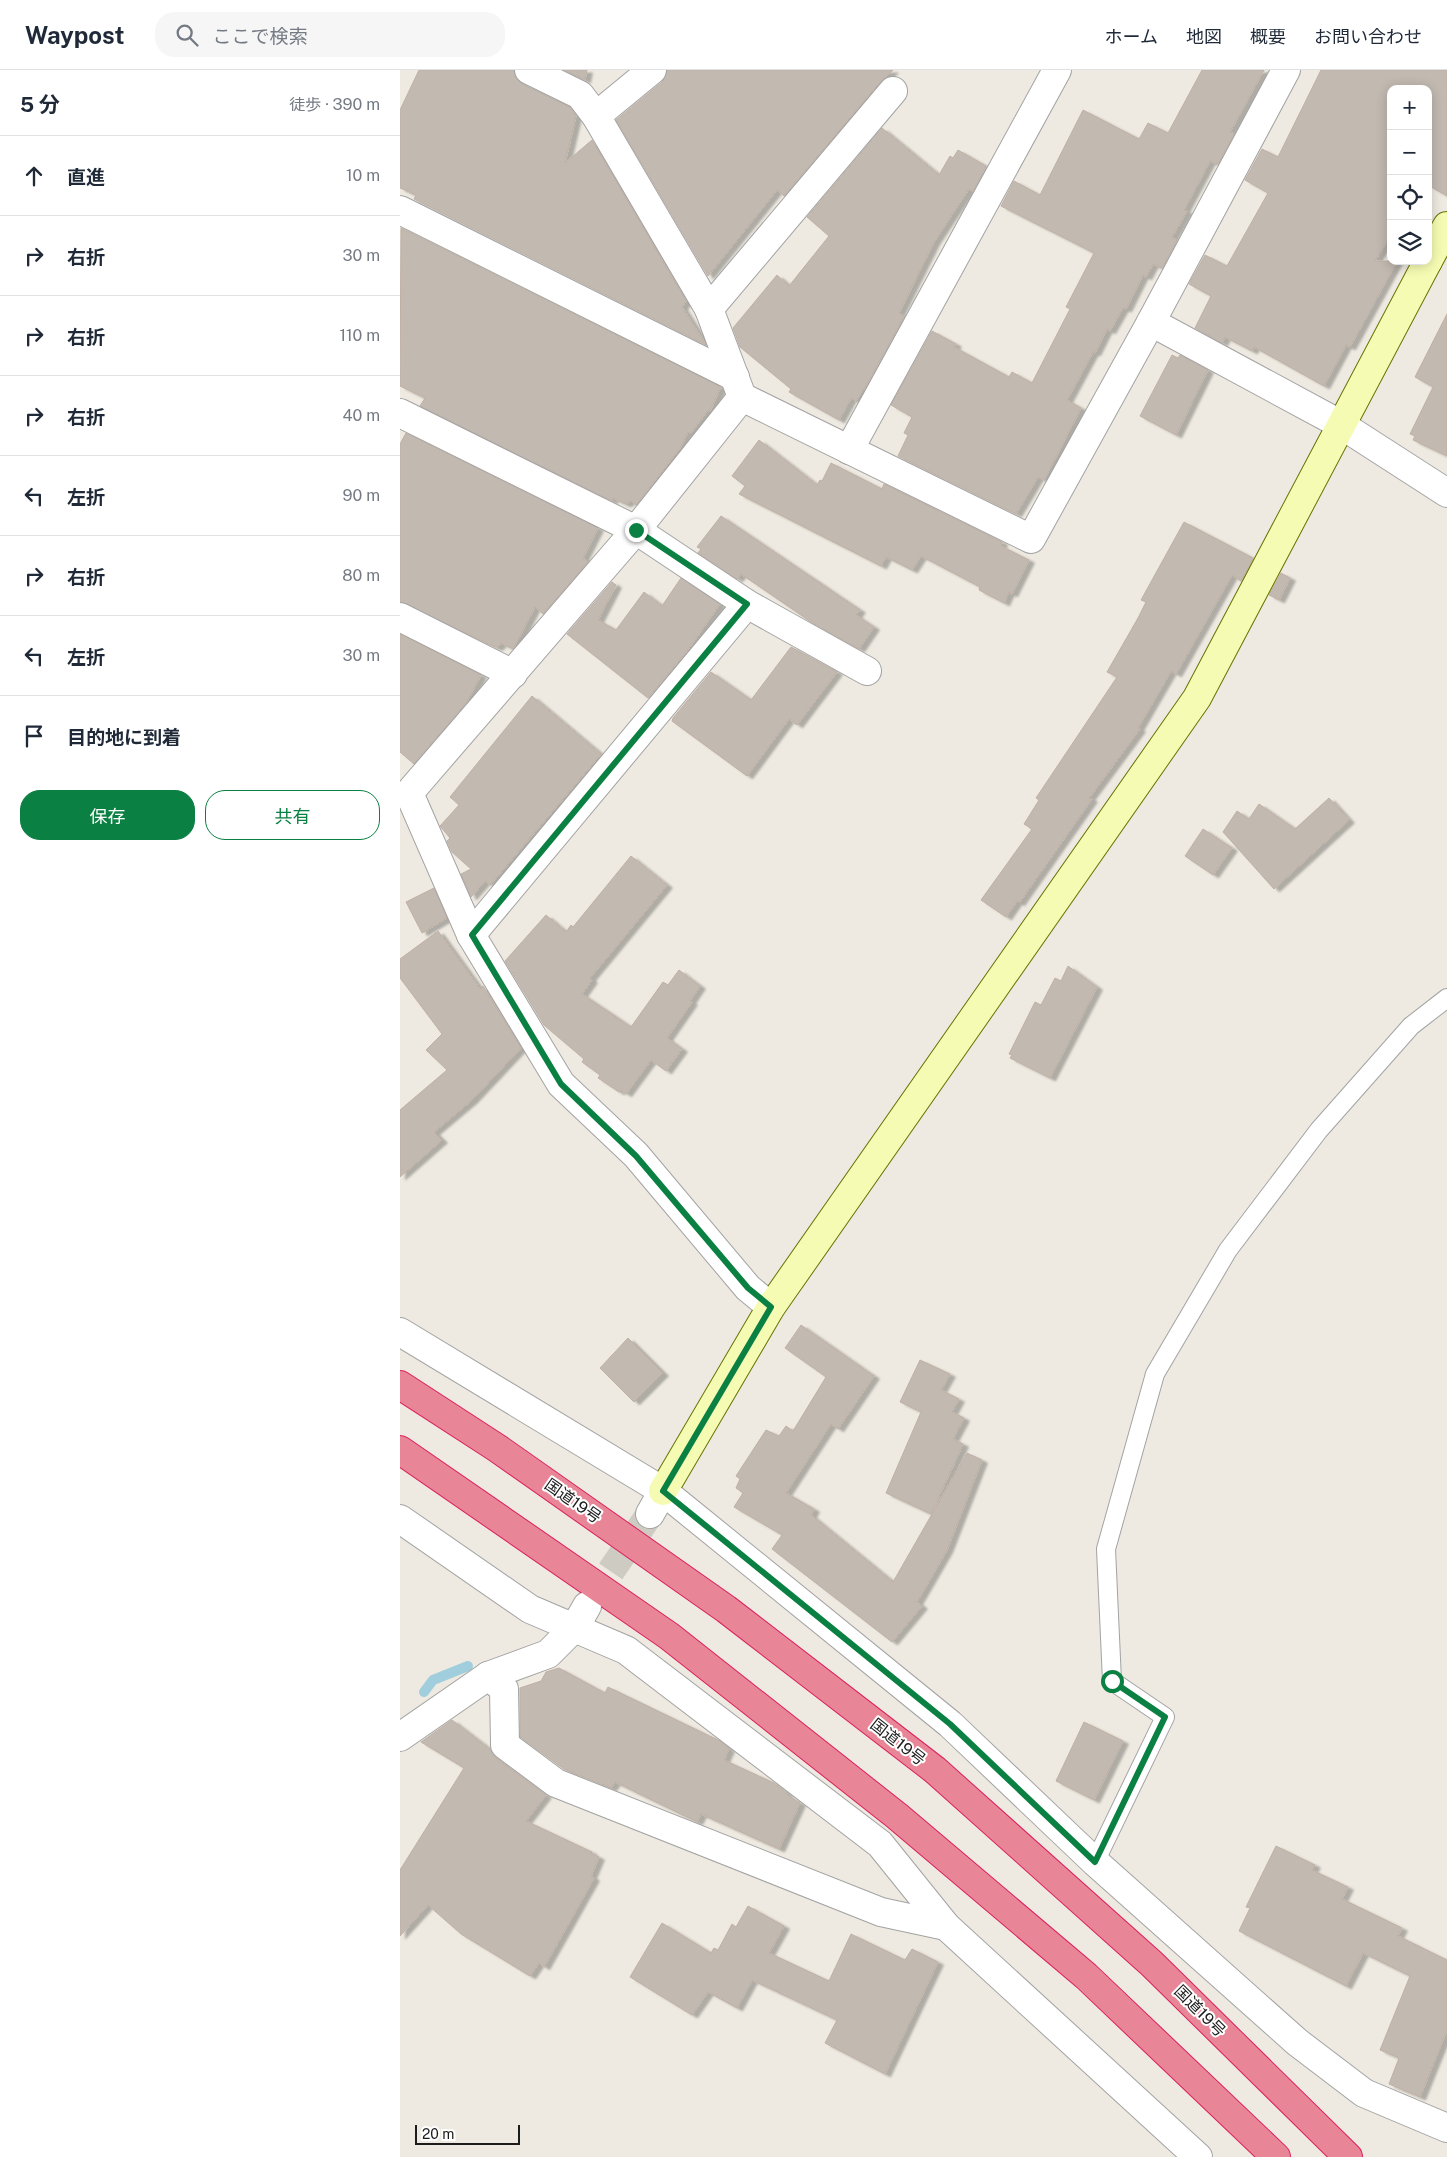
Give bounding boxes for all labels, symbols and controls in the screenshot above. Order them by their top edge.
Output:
search box [155,12,505,57]
text: Waypost [25,21,125,49]
icon: search [173,21,201,49]
text: ここで検索 [213,25,308,47]
text: ホーム [1105,26,1158,47]
text: 地図 [1186,26,1222,47]
text: 概要 [1250,26,1286,47]
text: お問い合わせ [1314,26,1422,47]
map controls [1387,85,1432,265]
button: + [1387,85,1432,130]
text: 5 分 [20,92,60,117]
text: 徒歩 · 390 m [289,95,380,114]
button: − [1387,130,1432,175]
icon: ahead [20,162,48,190]
text: 直進 [67,166,105,188]
text: 10 m [346,166,380,185]
button: locate [1387,175,1432,220]
button: layers [1387,220,1432,265]
icon: right [20,242,48,270]
text: 右折 [67,246,105,268]
text: 30 m [343,246,380,265]
icon: right [20,322,48,350]
text: 右折 [67,326,105,348]
text: 110 m [339,326,380,345]
icon: right [20,402,48,430]
text: 右折 [67,406,105,428]
text: 40 m [342,406,380,425]
icon: left [20,482,48,510]
text: 左折 [67,486,105,508]
text: 90 m [343,486,380,505]
route end [625,519,648,542]
icon: right [20,562,48,590]
text: 右折 [67,566,105,588]
text: 80 m [342,566,380,585]
icon: left [20,642,48,670]
text: 左折 [67,646,105,668]
text: 30 m [343,646,380,665]
icon: arrive [20,722,48,750]
text: 目的地に到着 [67,726,181,748]
button: 保存 [20,790,195,840]
button: 共有 [205,790,380,840]
street label: 国道19号 [541,1475,605,1527]
route start [1101,1670,1124,1693]
street label: 国道19号 [867,1715,929,1769]
street label: 国道19号 [1170,1981,1230,2041]
scale bar [415,2122,520,2145]
text: 20 m [422,2126,454,2142]

